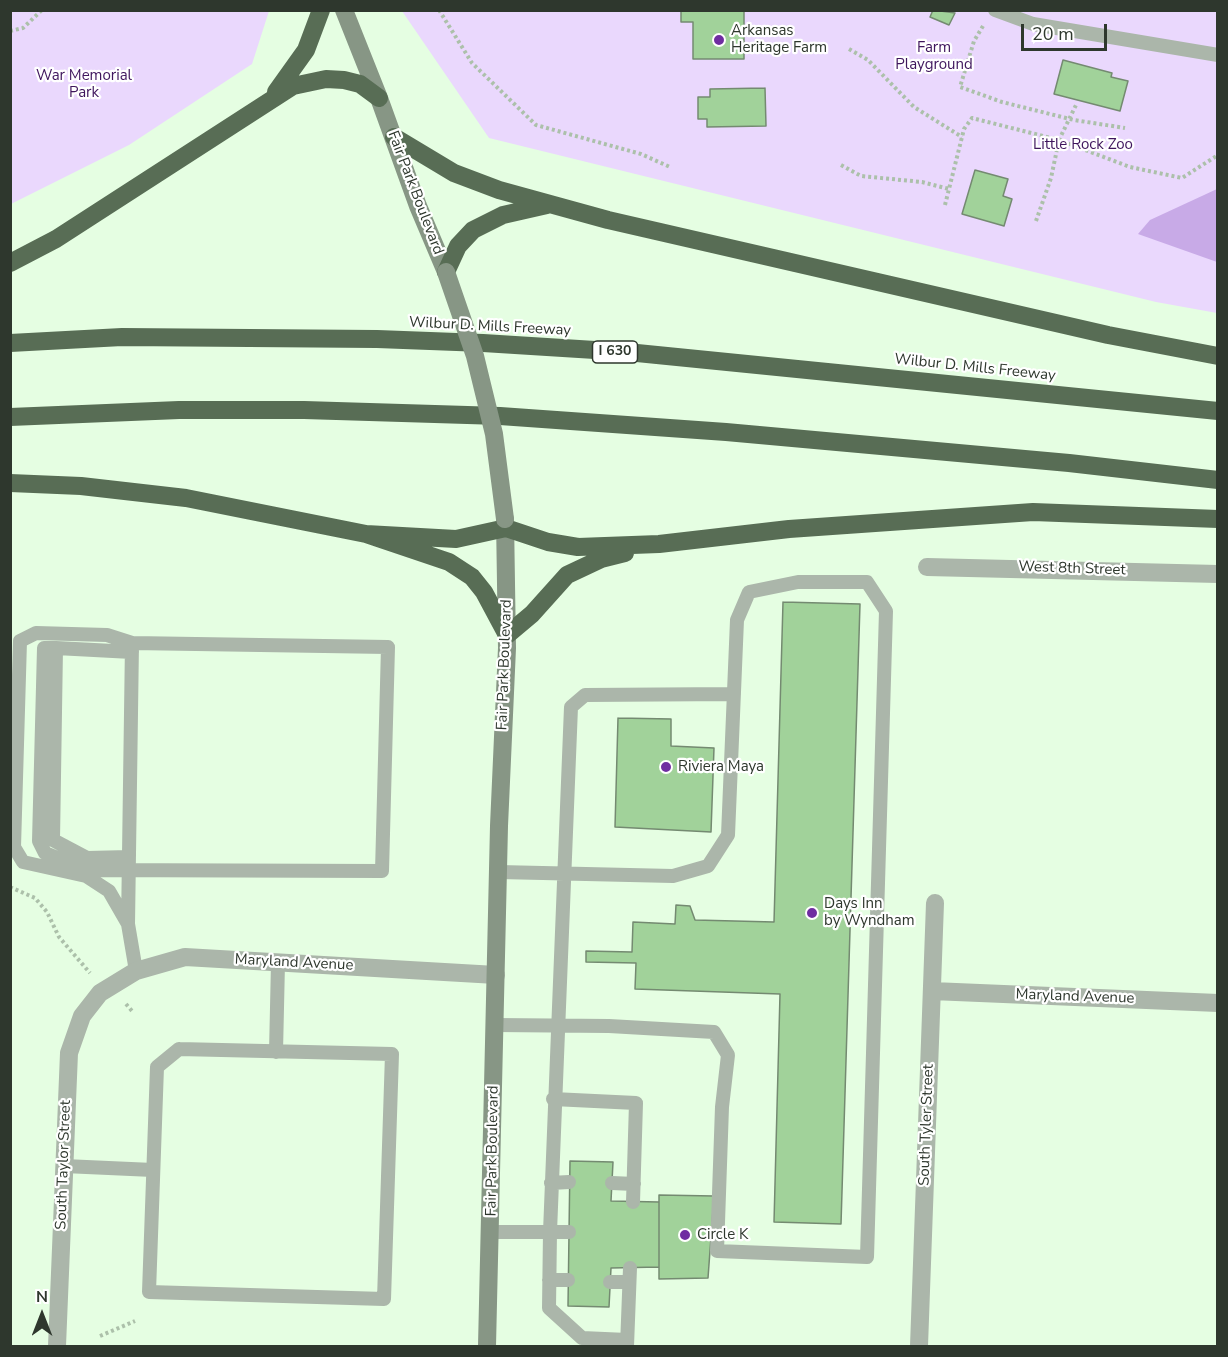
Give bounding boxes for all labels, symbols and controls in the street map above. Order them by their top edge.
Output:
scale bar [1024,12,1110,50]
place label: Arkansas Heritage Farm [731,22,827,57]
text: 20 m [1032,22,1074,46]
marker: Arkansas Heritage Farm [712,33,726,47]
park label: Farm Playground [895,39,973,74]
park label: War Memorial Park [36,67,132,102]
street label: Fair Park Boulevard [383,129,447,257]
park label: Little Rock Zoo [1033,136,1133,154]
street label: Wilbur D. Mills Freeway [409,314,571,340]
road number: I 630 [592,341,638,363]
street label: Wilbur D. Mills Freeway [893,351,1057,385]
street label: West 8th Street [1018,558,1126,580]
street label: Fair Park Boulevard [494,599,516,731]
place label: Riviera Maya [678,758,764,776]
marker: Riviera Maya [659,760,673,774]
place label: Days Inn by Wyndham [824,895,915,930]
marker: Days Inn by Wyndham [805,906,819,920]
street label: Maryland Avenue [234,951,354,975]
street label: Maryland Avenue [1015,986,1135,1008]
street label: South Tyler Street [916,1064,938,1186]
street label: Fair Park Boulevard [483,1085,503,1217]
street label: South Taylor Street [53,1100,75,1230]
place label: Circle K [697,1226,748,1244]
marker: Circle K [678,1228,692,1242]
north arrow [12,1285,72,1345]
text: N [36,1286,48,1308]

